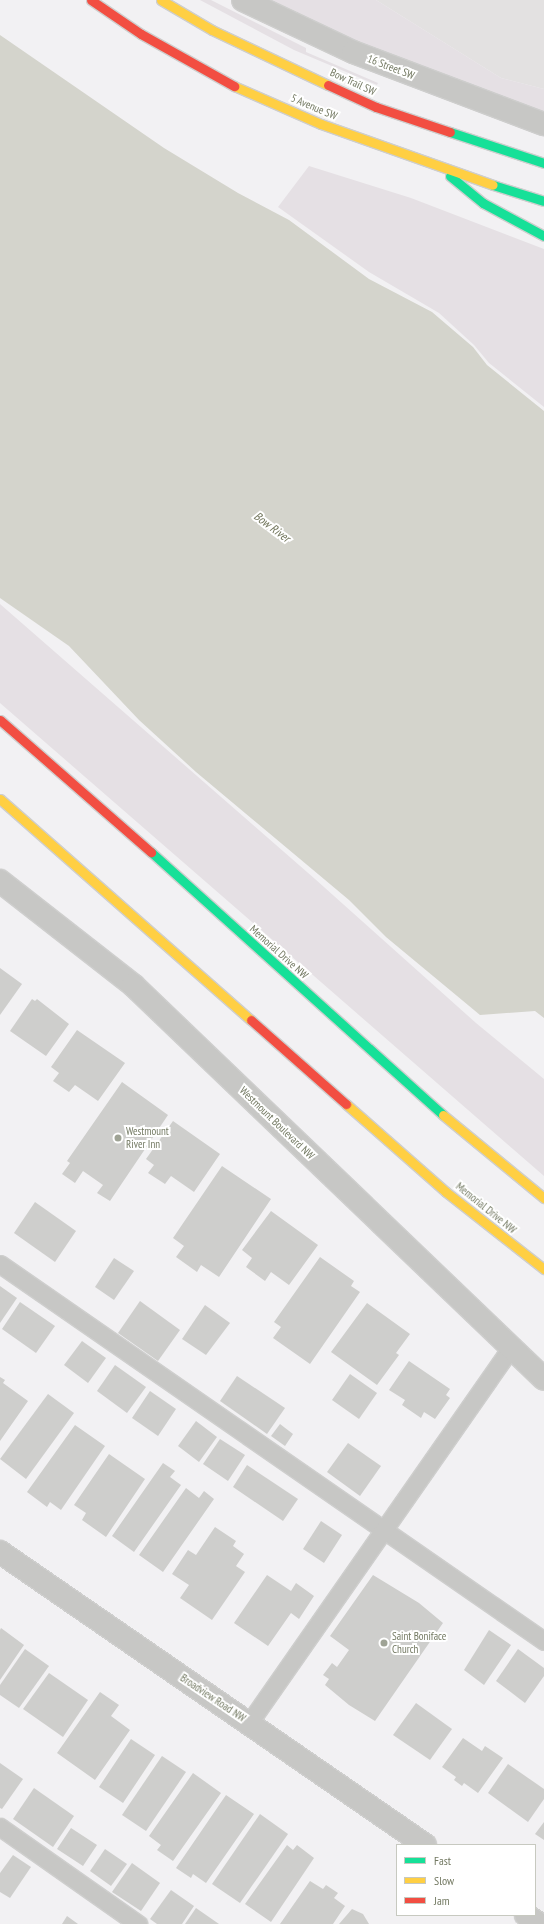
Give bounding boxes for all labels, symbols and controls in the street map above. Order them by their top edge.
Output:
street label: 16 Street SW [366,52,416,82]
street label: Bow Trail SW [328,66,378,98]
street label: 5 Avenue SW [289,91,339,123]
water label: Bow River [251,509,293,545]
street label: Memorial Drive NW [247,922,311,982]
street label: Westmount Boulevard NW [237,1084,317,1162]
place label: Westmount River Inn [126,1125,169,1151]
marker: Westmount River Inn [113,1133,123,1143]
street label: Memorial Drive NW [453,1180,519,1236]
place label: Saint Boniface Church [392,1630,446,1656]
marker: Saint Boniface Church [379,1638,389,1648]
street label: Broadview Road NW [178,1671,248,1725]
legend [396,1844,536,1916]
text: Fast [434,1853,451,1868]
text: Slow [434,1873,454,1888]
text: Jam [434,1893,450,1908]

